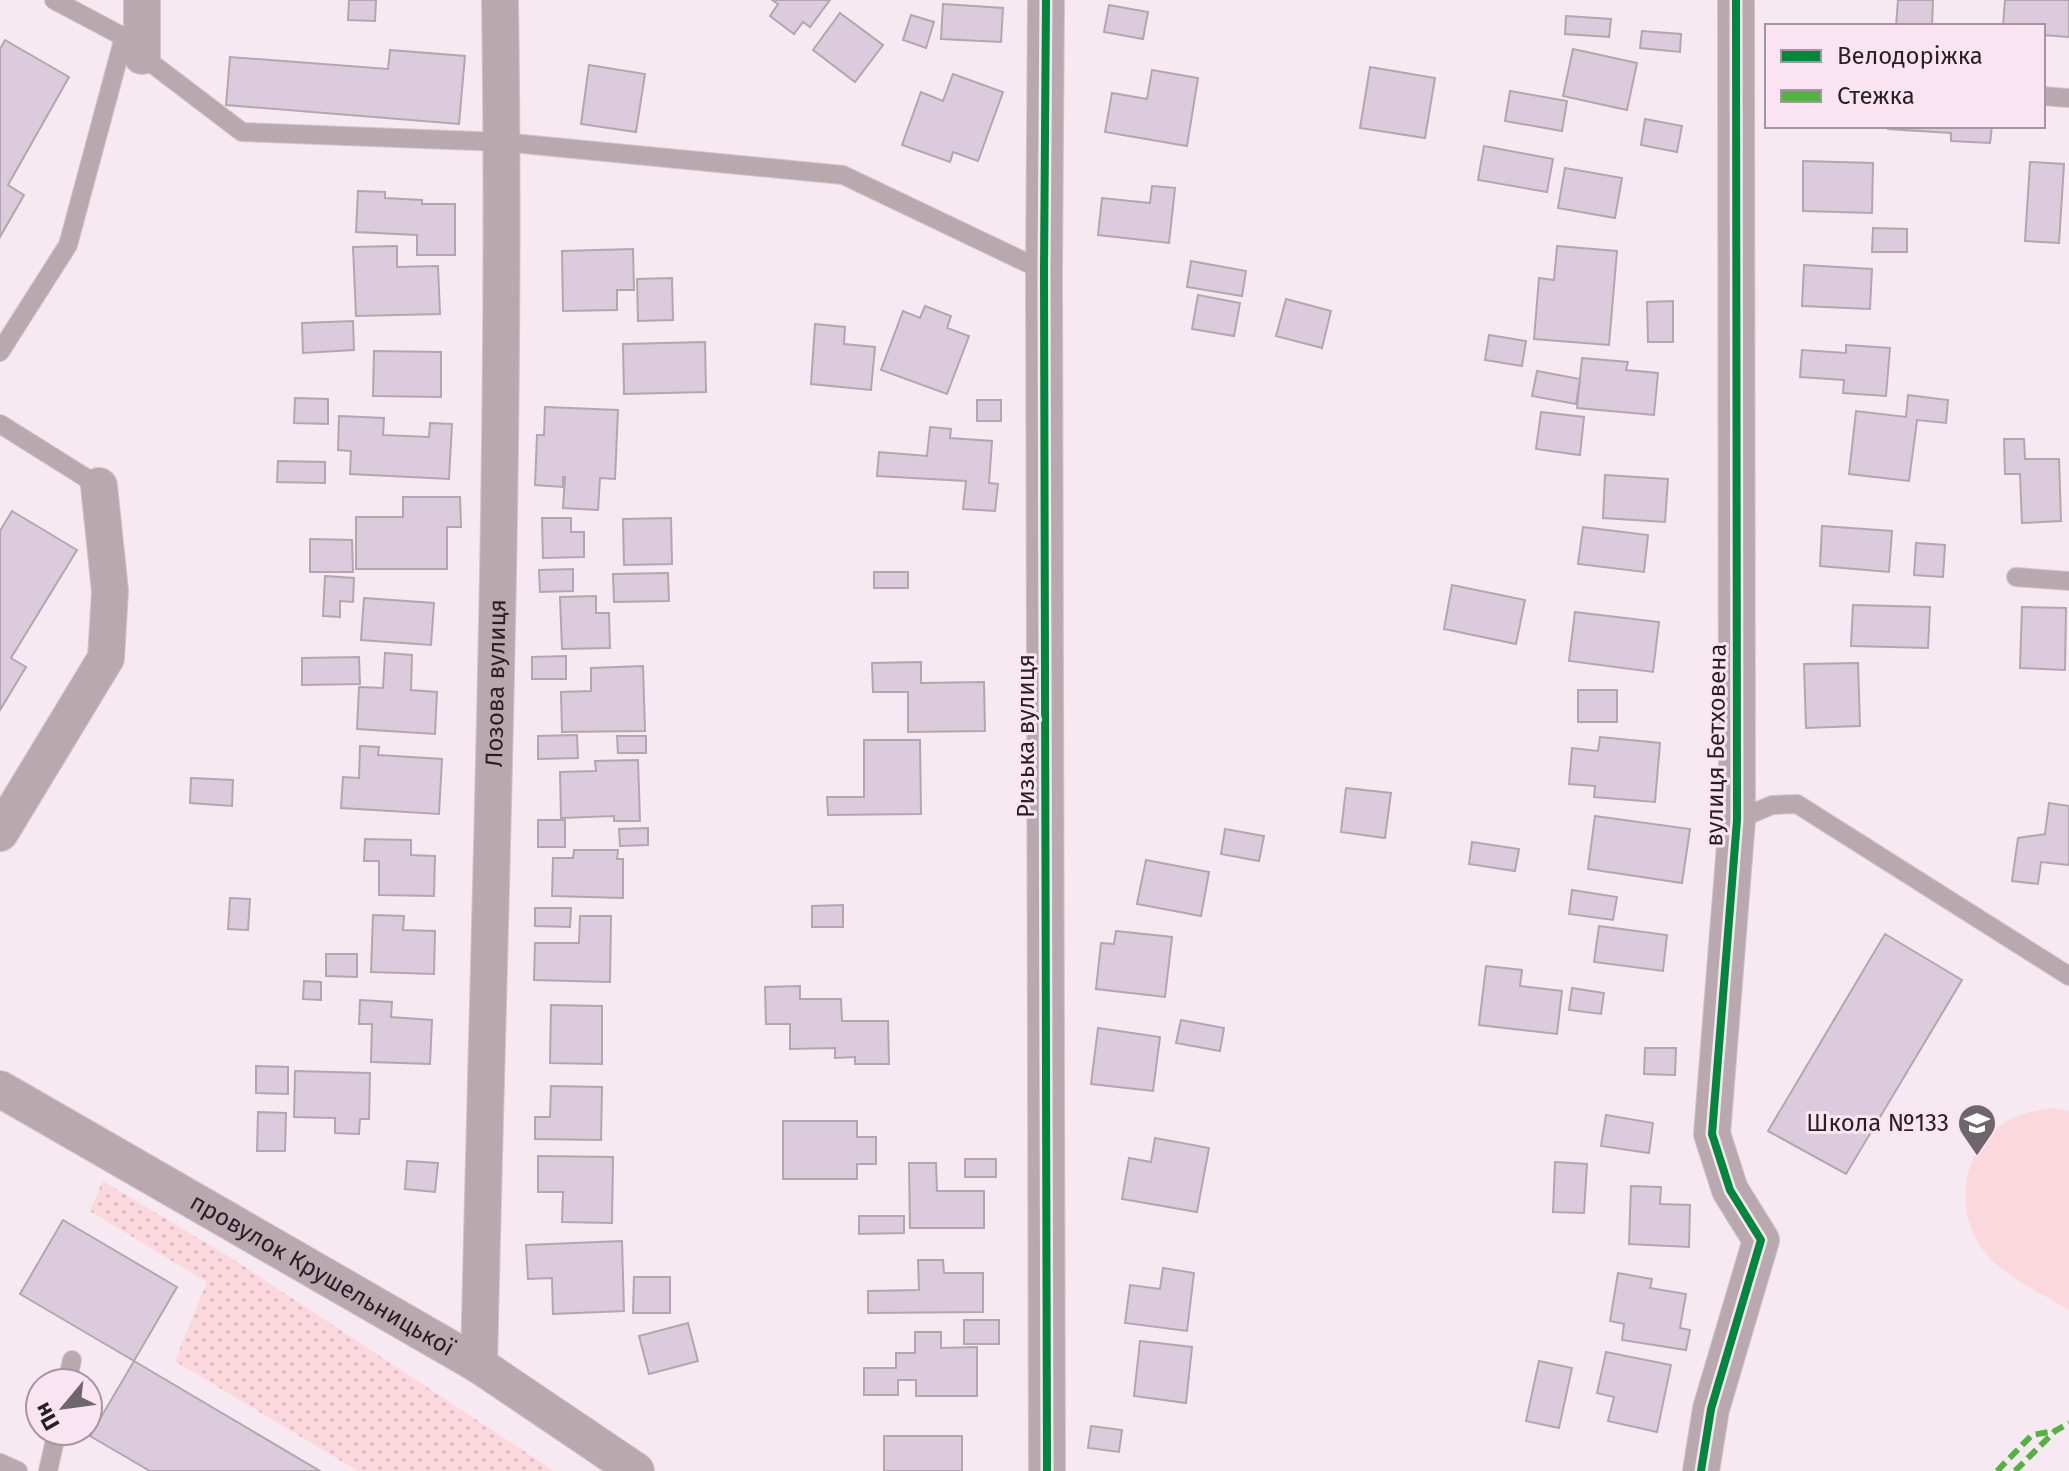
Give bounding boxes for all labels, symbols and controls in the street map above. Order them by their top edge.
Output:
legend [1765,24,2045,128]
text: Велодоріжка [1837,42,1983,70]
text: Стежка [1837,82,1915,110]
street label: Лозова вулиця [480,599,512,768]
street label: вулиця Бетховена [1700,643,1732,847]
street label: Ризька вулиця [1012,654,1040,818]
school or university icon: Школа №133 [1956,1102,1998,1157]
place label: Школа №133 [1806,1109,1949,1137]
street label: провулок Крушельницької [185,1188,460,1362]
north arrow [24,1367,104,1447]
text: Пн [28,1398,65,1435]

